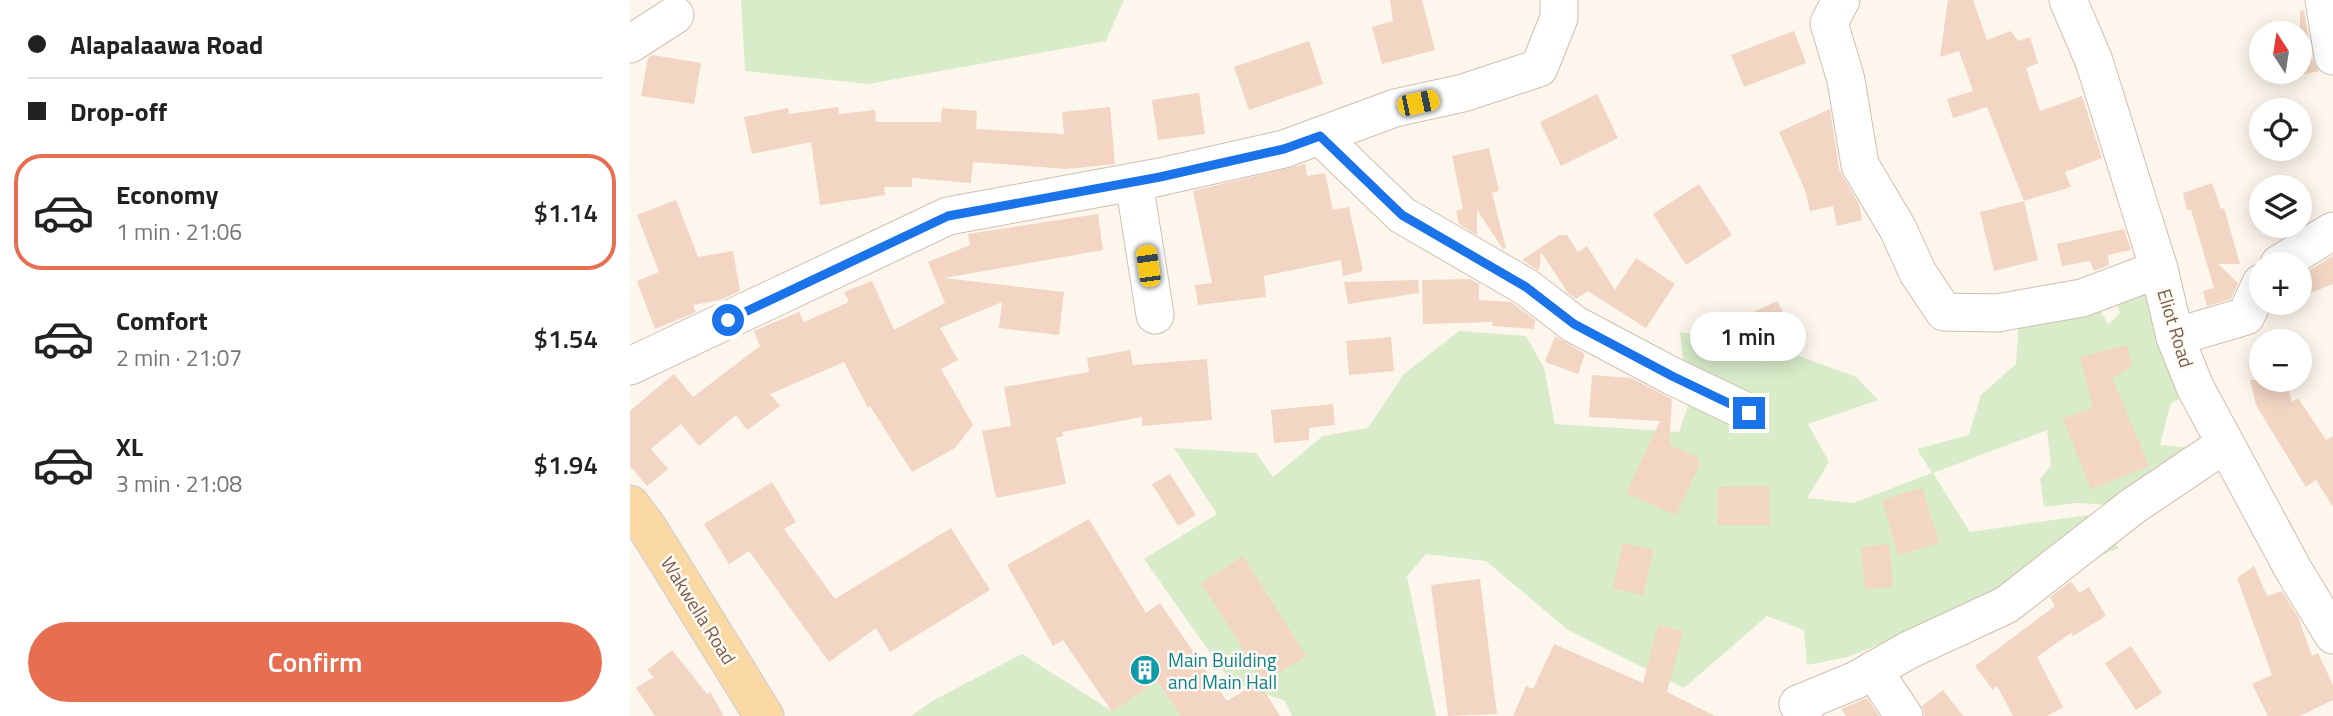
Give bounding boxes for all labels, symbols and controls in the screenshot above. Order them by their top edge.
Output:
north arrow [2249,21,2312,84]
map controls [2249,21,2312,392]
text: Alapalaawa Road [70,25,263,64]
car [1396,88,1441,118]
text: Drop-off [70,92,167,131]
button: locate [2249,98,2312,161]
text: Economy [116,175,218,214]
button: layers [2249,175,2312,238]
icon: car [32,181,95,244]
text: $1.14 [534,193,598,232]
text: 1 min · 21:06 [116,214,242,249]
car [1135,244,1162,288]
button: + [2249,252,2312,315]
street label: Eliot Road [2150,285,2202,371]
text: Comfort [116,301,208,340]
route start [712,304,744,336]
icon: car [32,307,95,370]
callout: 1 min [1691,312,1807,360]
text: $1.54 [534,319,598,358]
text: 1 min [1720,319,1776,354]
button: − [2249,329,2312,392]
text: 2 min · 21:07 [116,340,242,375]
route end [1733,397,1765,429]
text: XL [116,427,143,466]
icon: car [32,433,95,496]
text: $1.94 [534,445,598,484]
text: 3 min · 21:08 [116,466,242,501]
street label: Wakwella Road [654,550,744,670]
button: Confirm [28,622,602,702]
place label: Main Building and Main Hall [1168,645,1277,696]
building icon: Main Building and Main Hall [1128,653,1162,687]

